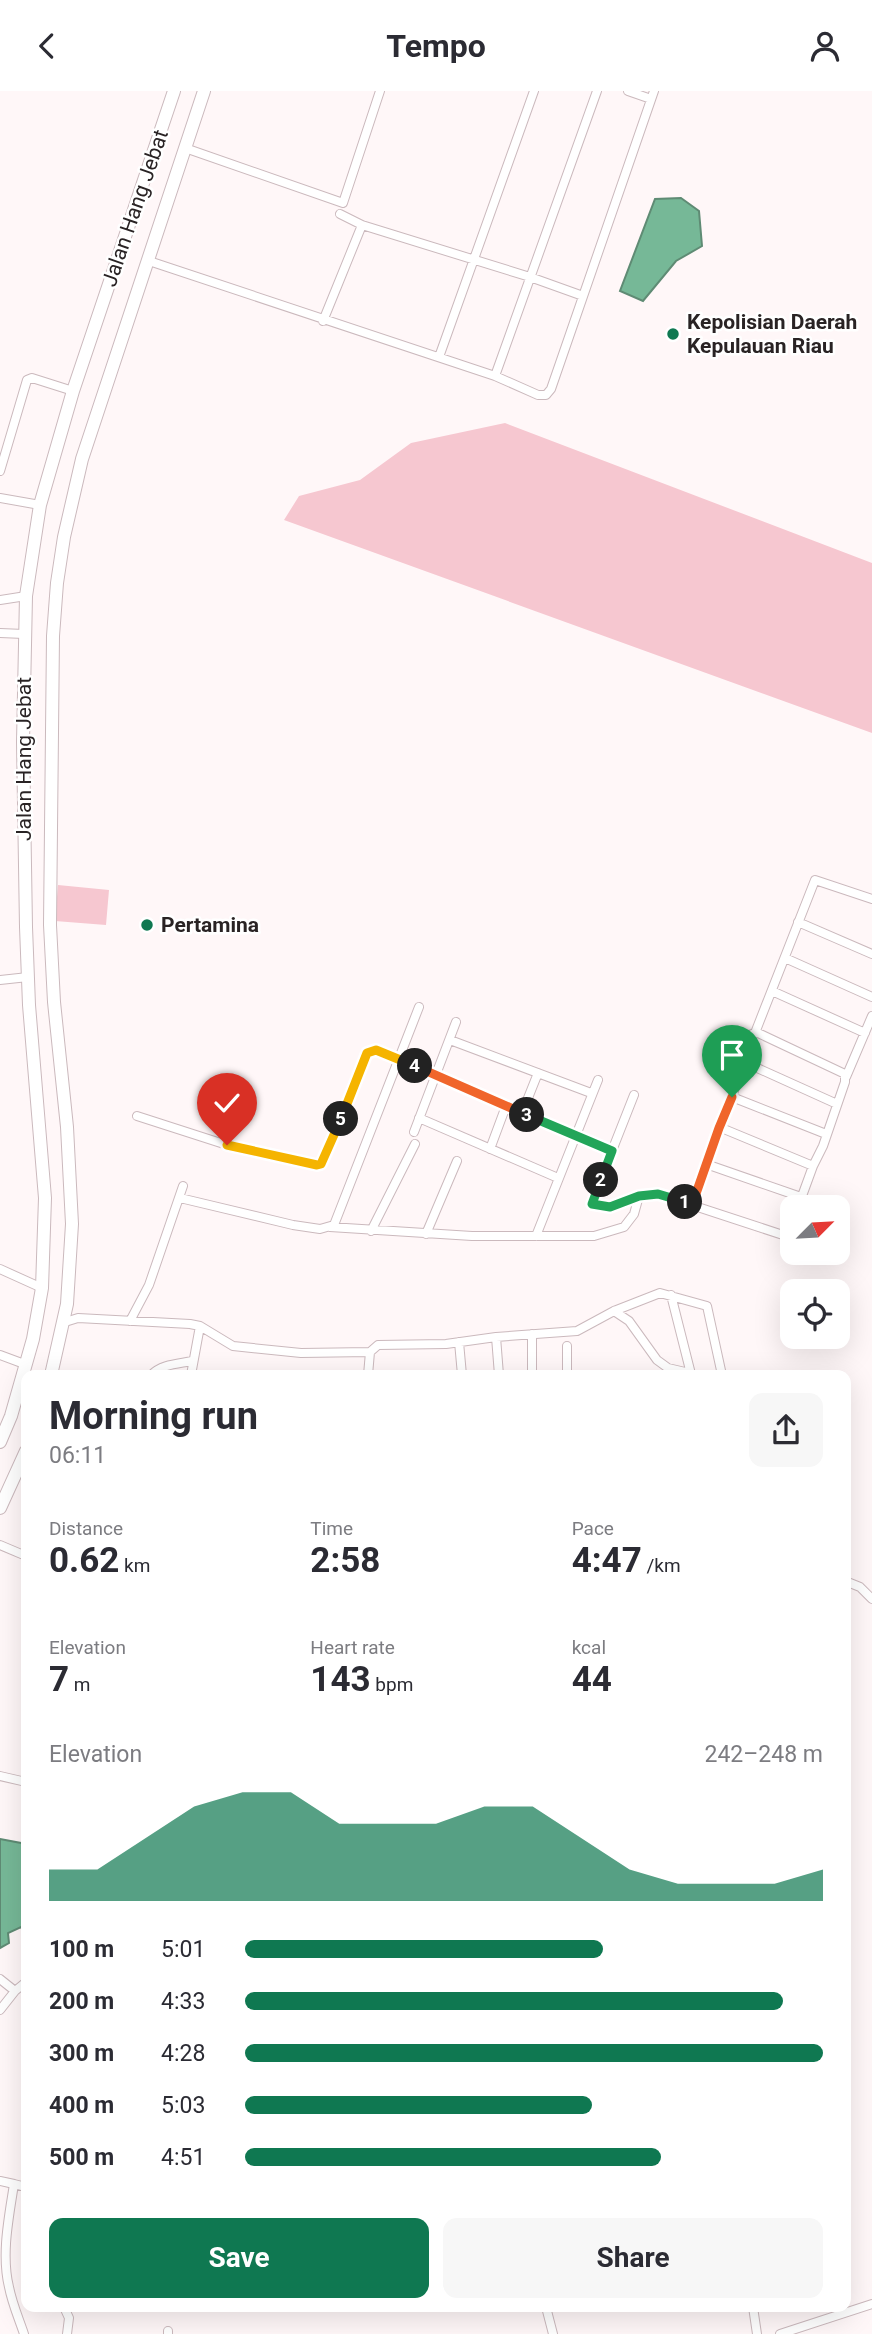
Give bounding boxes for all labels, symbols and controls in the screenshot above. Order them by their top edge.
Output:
icon: back [28,27,66,65]
text: Tempo [386,27,486,65]
icon: person [806,27,844,65]
street label: Jalan Hang Jebat [97,126,173,290]
place label: Kepolisian Daerah Kepulauan Riau [687,310,857,358]
marker: Kepolisian Daerah Kepulauan Riau [665,326,681,342]
street label: Jalan Hang Jebat [12,677,36,841]
place label: Pertamina [161,913,259,937]
marker: Pertamina [139,917,155,933]
pin [702,1025,762,1097]
icon: arrive [713,1036,751,1074]
pin: 4 [398,1049,432,1083]
text: 4 [409,1054,420,1077]
pin [197,1073,257,1145]
icon: check [208,1084,246,1122]
pin: 3 [510,1097,544,1133]
pin: 5 [324,1101,358,1137]
text: 3 [521,1103,532,1126]
text: 5 [335,1107,346,1130]
pin: 2 [584,1163,618,1197]
text: 2 [595,1168,606,1191]
pin: 1 [668,1185,702,1219]
text: 1 [679,1190,690,1213]
north arrow [780,1195,850,1265]
map controls [780,1195,850,1349]
button: locate [780,1279,850,1349]
button: share [749,1393,823,1467]
text: Morning run [49,1394,258,1438]
text: 06:11 [49,1442,106,1469]
text: Distance [49,1517,123,1540]
text: Time [310,1517,353,1540]
text: Pace [572,1517,614,1540]
text: 0.62 [49,1540,119,1581]
text: 2:58 [310,1540,380,1581]
text: 4:47 [572,1540,642,1581]
text: km [119,1554,150,1577]
text: /km [642,1554,681,1577]
text: Elevation [49,1636,126,1659]
text: Heart rate [310,1636,395,1659]
text: kcal [572,1636,606,1659]
text: 7 [49,1659,69,1700]
text: 143 [310,1659,371,1700]
text: 44 [572,1659,612,1700]
text: m [69,1673,90,1696]
text: bpm [371,1673,413,1696]
text: Elevation [49,1741,142,1768]
text: 242–248 m [704,1741,823,1768]
text: 100 m [49,1936,114,1963]
text: 5:01 [161,1936,205,1963]
text: 200 m [49,1988,114,2015]
text: 4:33 [161,1988,205,2015]
text: 300 m [49,2040,114,2067]
text: 4:28 [161,2040,205,2067]
text: 400 m [49,2092,114,2119]
text: 5:03 [161,2092,205,2119]
text: 500 m [49,2144,114,2171]
text: 4:51 [161,2144,205,2171]
button: Save [49,2218,429,2298]
button: Share [443,2218,823,2298]

